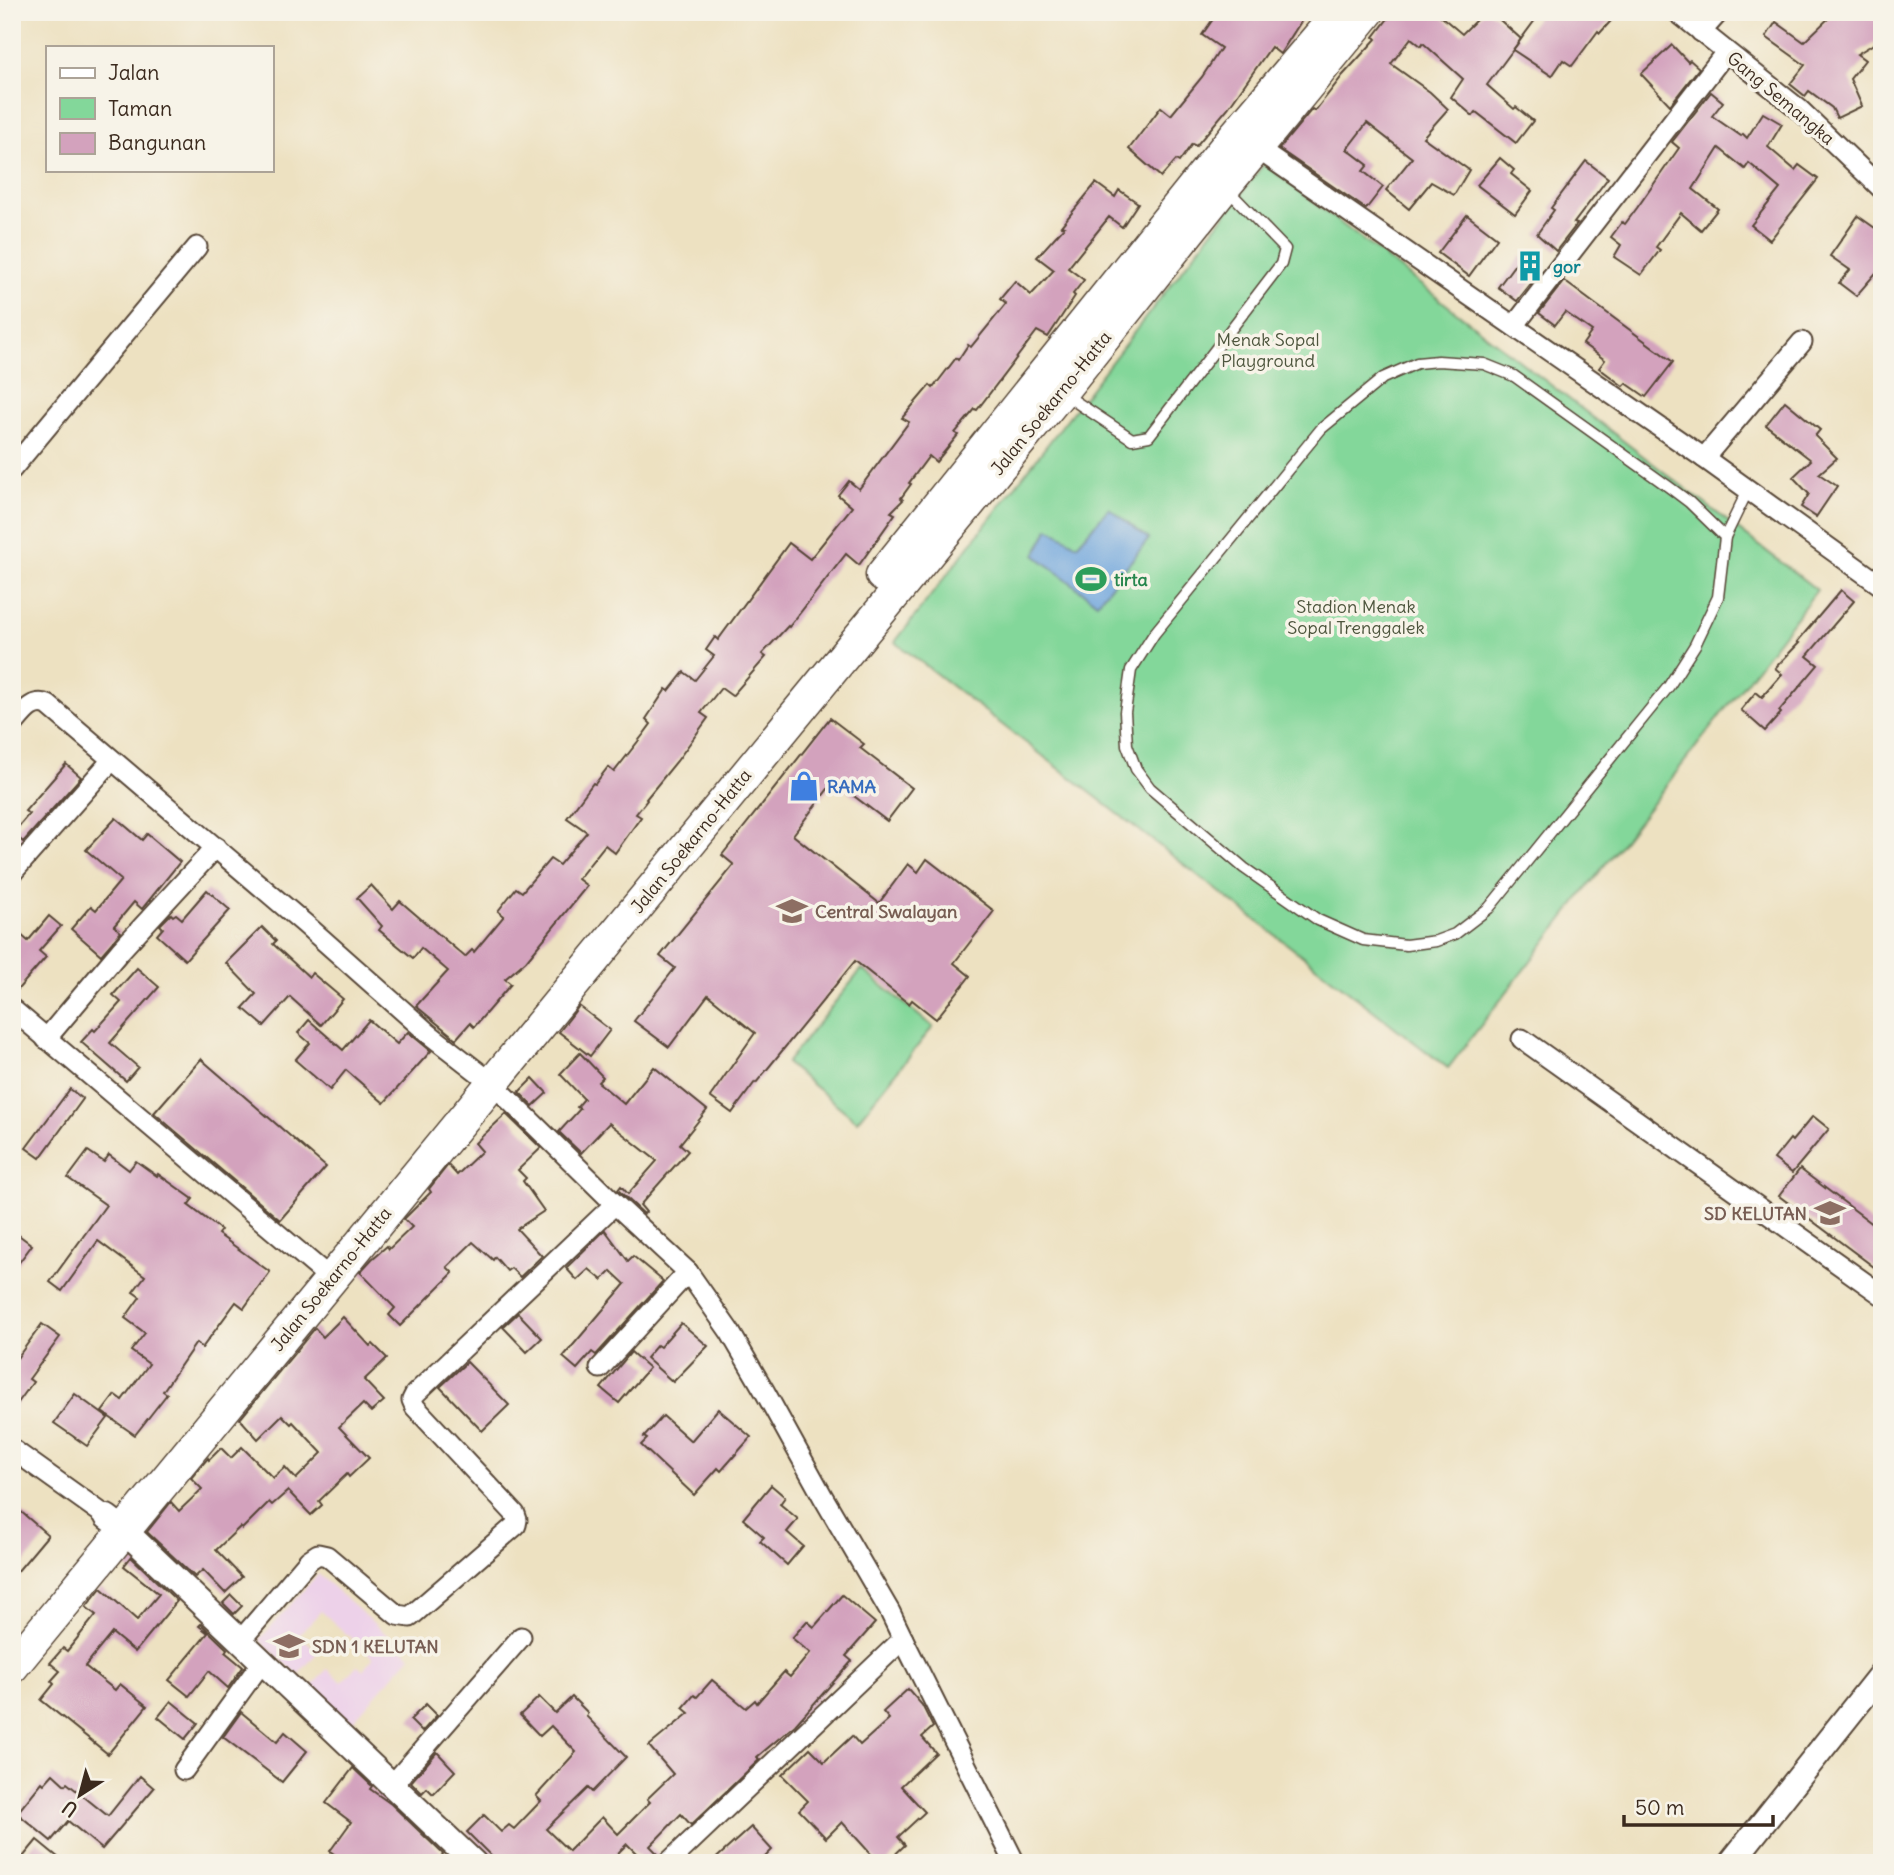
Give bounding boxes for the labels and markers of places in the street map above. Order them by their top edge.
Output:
building icon: gor [1513,249,1547,283]
place label: gor [1553,255,1581,278]
sports icon: tirta [1074,562,1108,596]
place label: tirta [1114,568,1148,591]
shop icon: RAMA [787,769,821,803]
place label: RAMA [827,775,877,798]
school or university icon: Central Swalayan [775,894,809,928]
place label: Central Swalayan [815,900,958,923]
school or university icon: SD KELUTAN [1813,1196,1847,1230]
place label: SD KELUTAN [1704,1202,1807,1225]
school or university icon: SDN 1 KELUTAN [272,1629,306,1663]
place label: SDN 1 KELUTAN [312,1635,439,1658]

